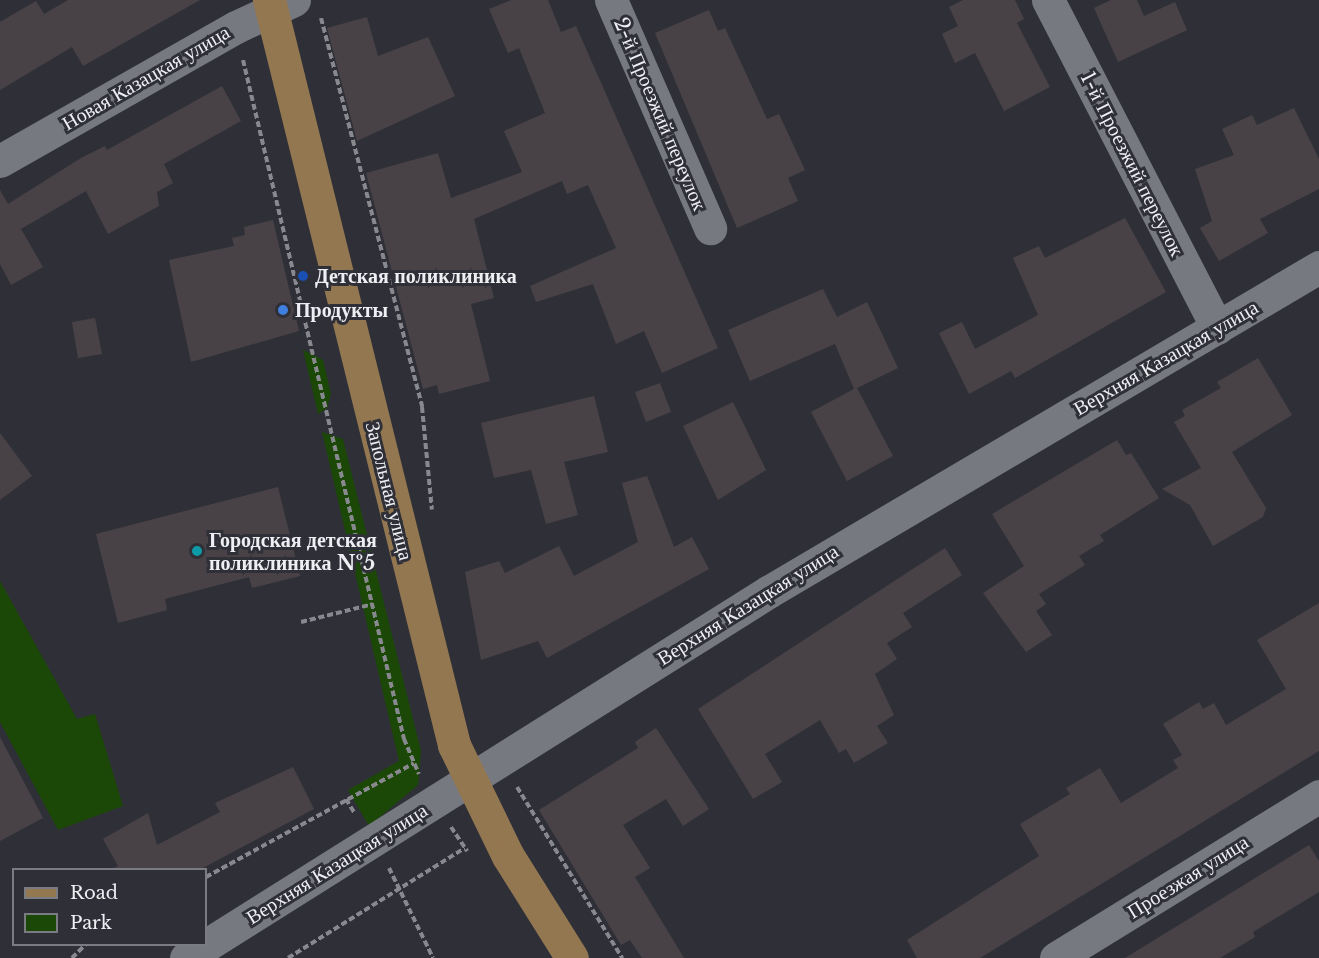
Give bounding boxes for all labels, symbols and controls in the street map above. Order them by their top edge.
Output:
street label: 2-й Проезжий переулок [608,14,712,214]
street label: Новая Казацкая улица [58,20,234,136]
street label: 1-й Проезжий переулок [1075,68,1189,260]
place label: Детская поликлиника [315,264,517,288]
marker: Детская поликлиника [296,269,310,283]
street label: Верхняя Казацкая улица [1069,295,1263,421]
place label: Продукты [295,298,388,322]
marker: Продукты [276,303,290,317]
street label: Запольная улица [360,419,418,563]
place label: Городская детская поликлиника №5 [209,528,377,575]
street label: Верхняя Казацкая улица [653,539,843,671]
marker: Городская детская поликлиника №5 [190,544,204,558]
street label: Верхняя Казацкая улица [242,798,432,930]
street label: Проезжая улица [1123,830,1253,924]
legend [12,868,207,946]
text: Road [70,882,118,904]
text: Park [70,912,112,934]

